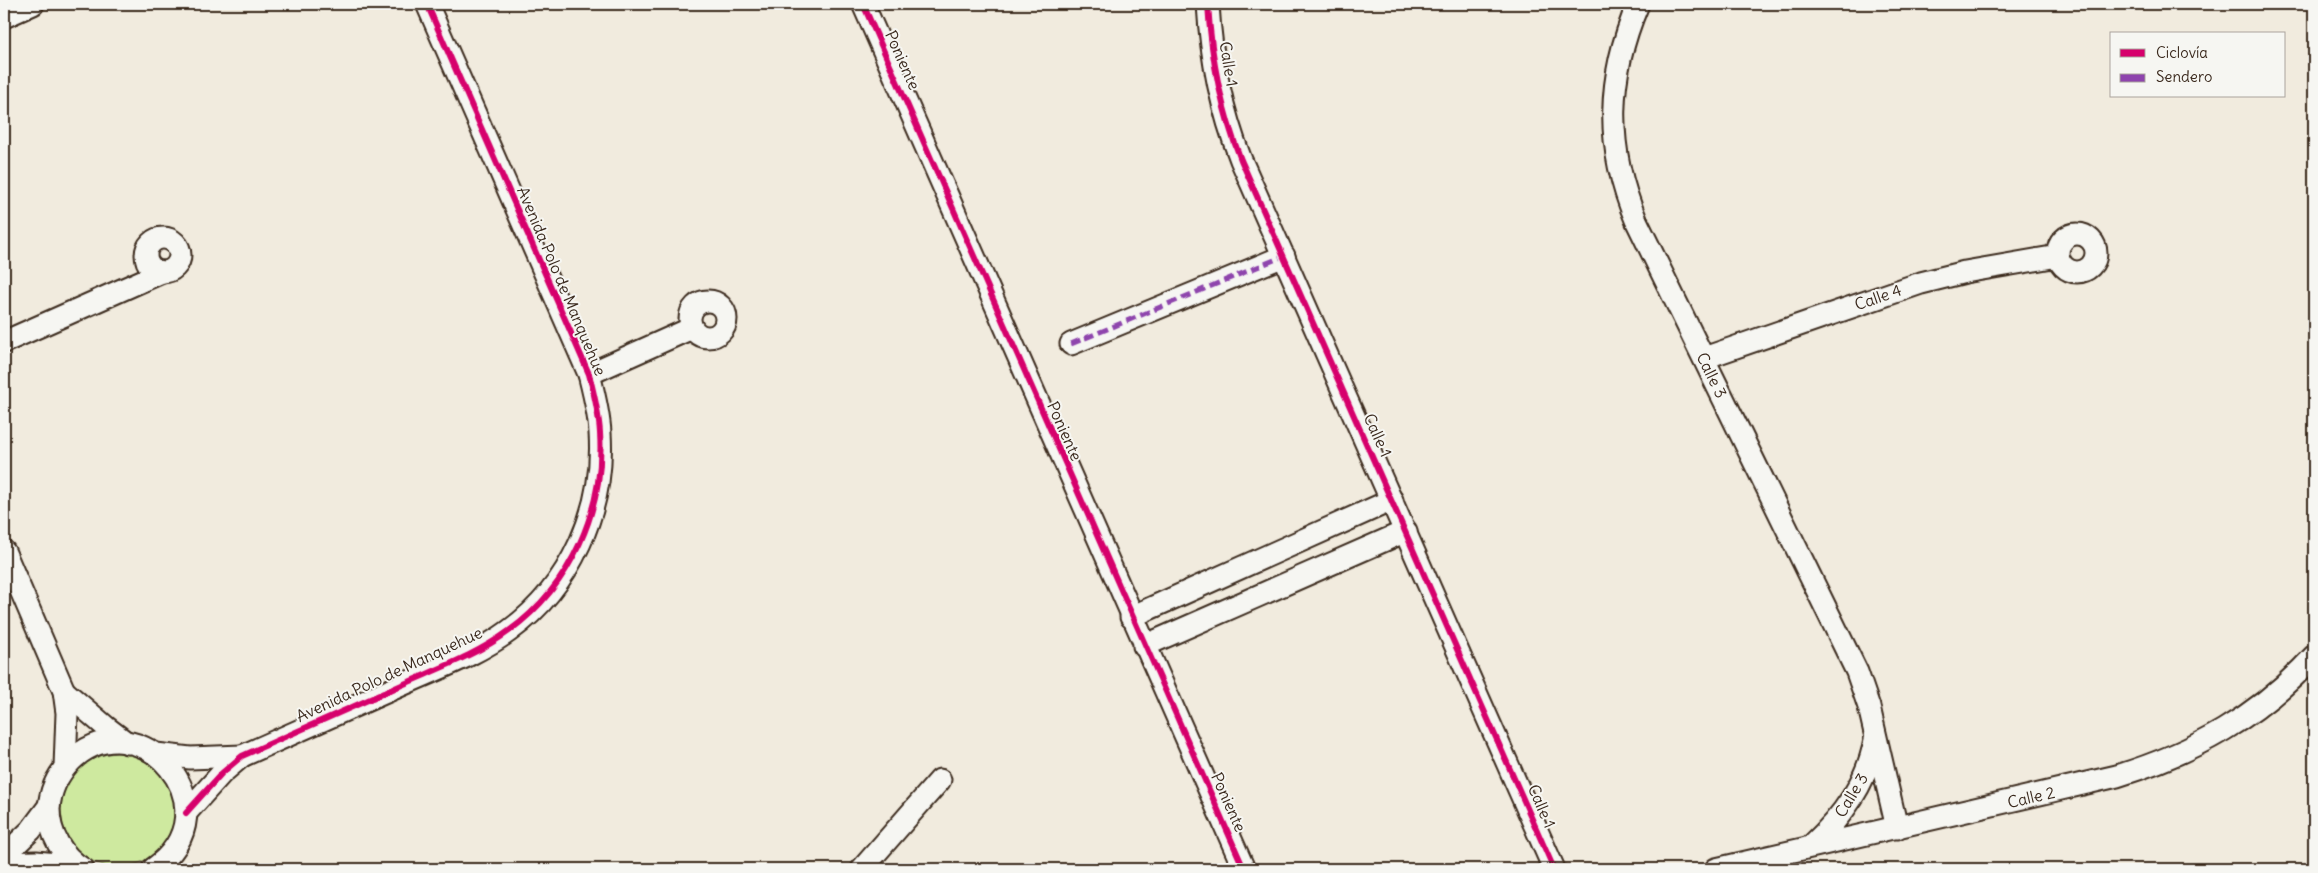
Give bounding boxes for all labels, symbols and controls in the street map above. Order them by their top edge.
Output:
street label: Poniente [881,27,925,93]
legend [2110,32,2286,98]
street label: Calle 1 [1216,40,1242,88]
text: Ciclovía [2156,43,2208,62]
text: Sendero [2156,67,2212,86]
street label: Avenida Polo de Manquehue [513,184,611,378]
street label: Calle 4 [1852,280,1904,314]
street label: Calle 3 [1692,349,1732,401]
street label: Poniente [1043,398,1087,464]
street label: Calle 1 [1360,410,1396,460]
street label: Avenida Polo de Manquehue [293,622,485,726]
street label: Poniente [1207,769,1251,835]
street label: Calle 3 [1830,769,1872,821]
street label: Calle 1 [1524,781,1560,831]
street label: Calle 2 [2005,782,2057,812]

